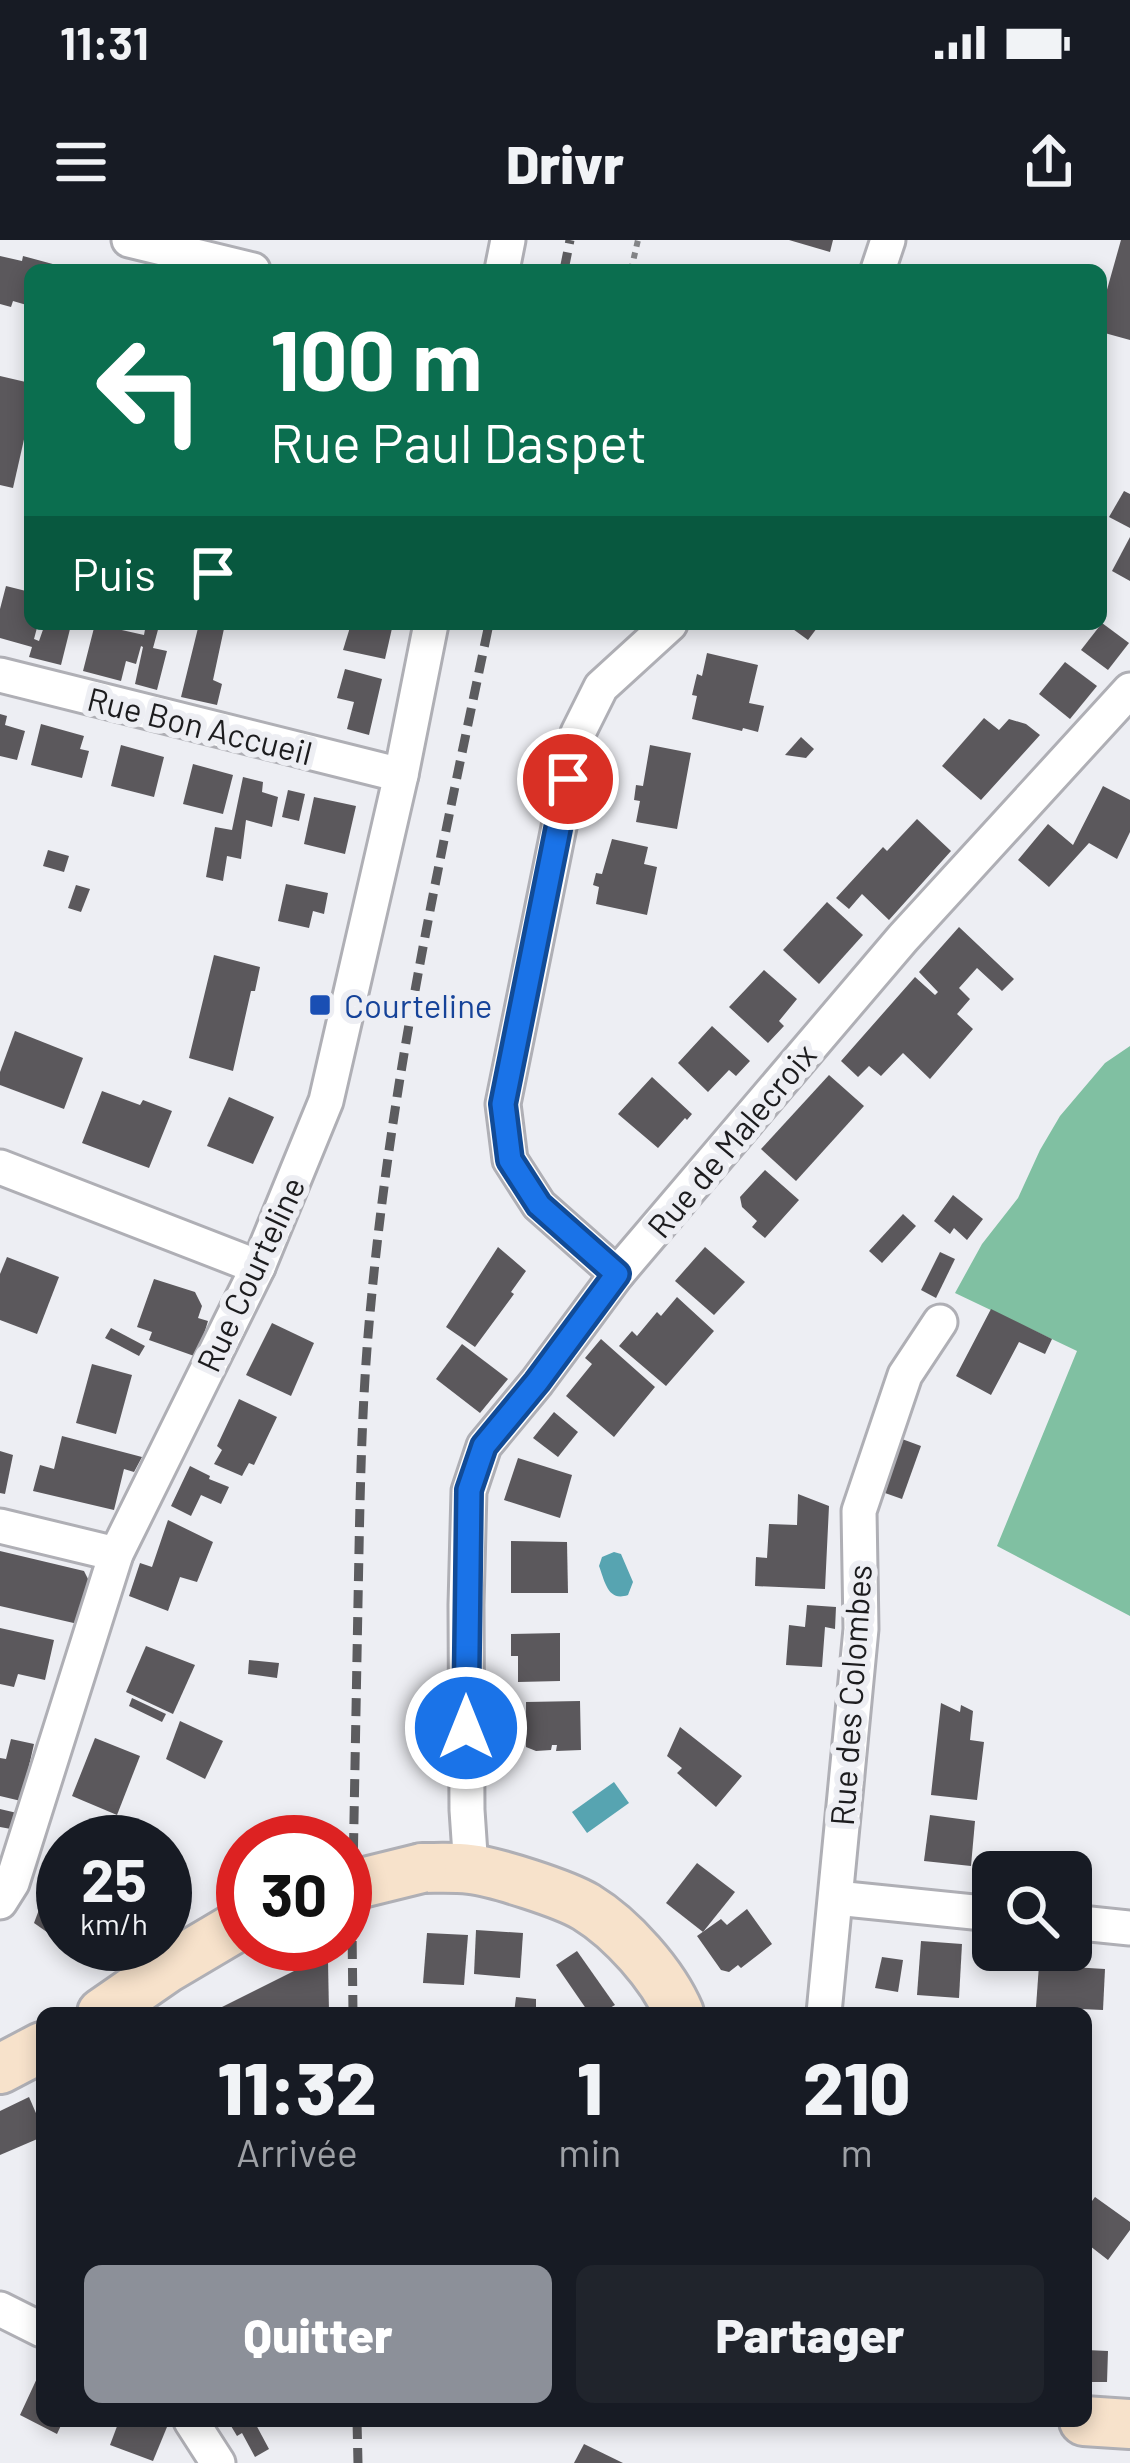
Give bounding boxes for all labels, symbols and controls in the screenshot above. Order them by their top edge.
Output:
text: 11:31 [60,15,149,69]
icon: menu [48,129,114,195]
icon: share [1016,129,1082,195]
text: Drivr [506,130,624,195]
text: 100 m [270,307,482,408]
icon: left [72,312,228,468]
text: Rue Paul Daspet [270,409,647,474]
icon: arrive [180,540,246,606]
text: Puis [72,546,156,600]
street label: Rue Bon Accueil [83,678,317,772]
pin [517,728,619,830]
icon: arrive [535,746,601,812]
place label: Courteline [344,985,492,1025]
marker: Courteline [307,992,333,1018]
street label: Rue de Malecroix [638,1035,824,1245]
street label: Rue Courteline [187,1170,313,1378]
street label: Rue des Colombes [821,1563,879,1827]
position arrow [403,1665,529,1791]
speed limit sign: 30 [216,1815,372,1971]
text: 25 [81,1842,147,1914]
map controls [972,1851,1092,1971]
button: search [972,1851,1092,1971]
text: km/h [80,1905,148,1941]
text: 11:32 [218,2043,377,2129]
text: 1 [577,2043,603,2129]
text: 210 [803,2043,910,2129]
text: Arrivée [236,2128,358,2175]
text: min [558,2128,621,2175]
text: m [841,2128,873,2175]
button: Quitter [84,2265,552,2403]
button: Partager [576,2265,1044,2403]

